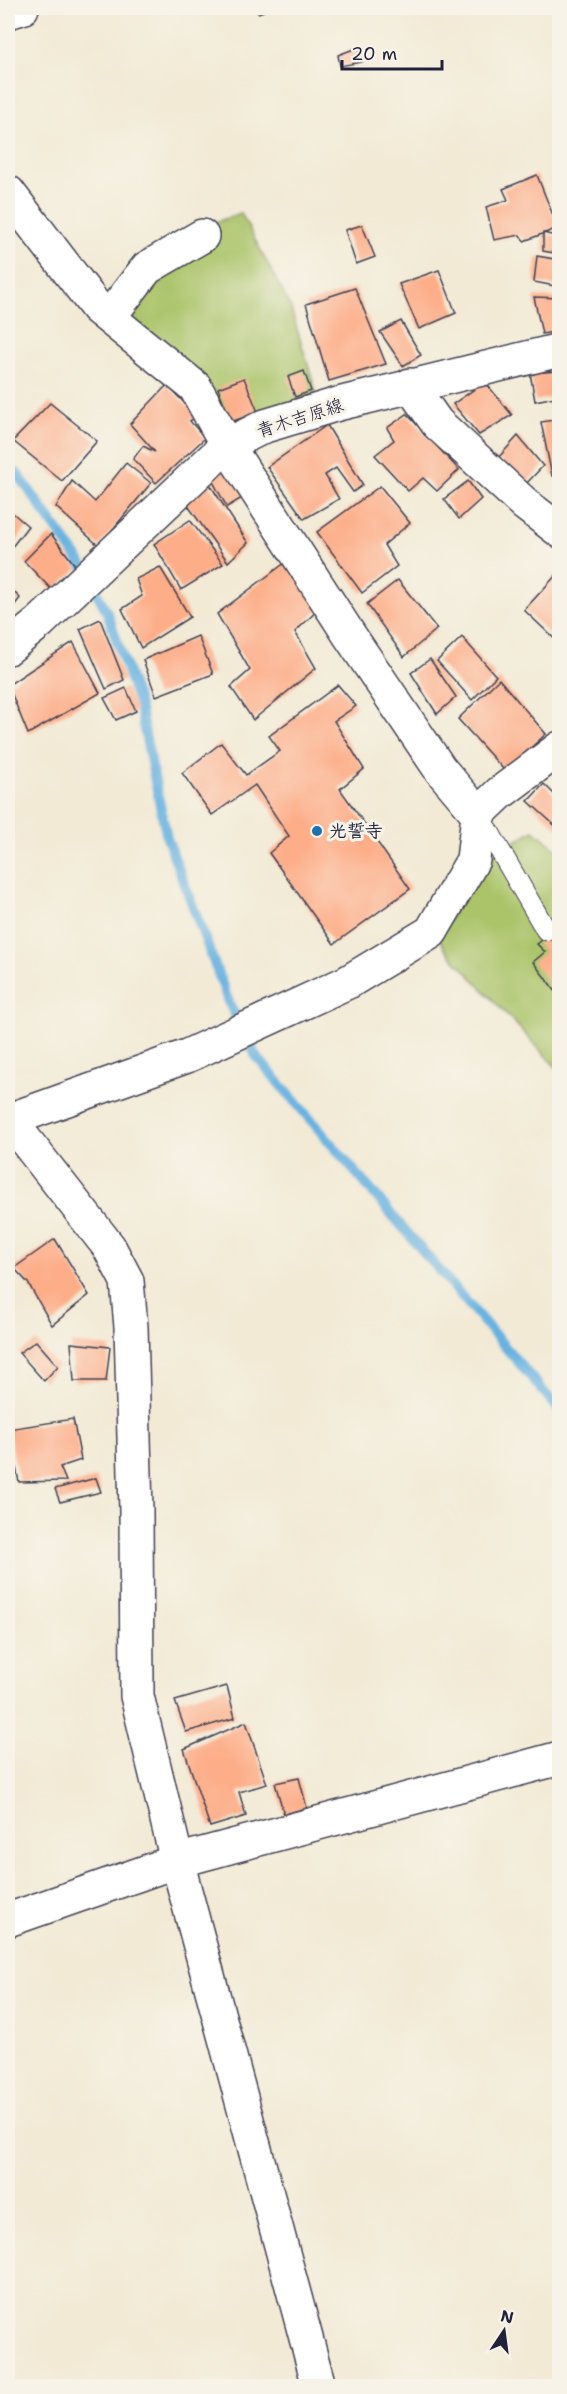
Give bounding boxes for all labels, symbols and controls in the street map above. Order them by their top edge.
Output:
scale bar [342,33,442,71]
text: 20 m [351,42,397,66]
street label: 青木吉原線 [253,393,347,443]
place label: 光誓寺 [329,819,383,843]
marker: 光誓寺 [310,824,324,838]
north arrow [474,2301,534,2361]
text: N [499,2305,516,2329]

